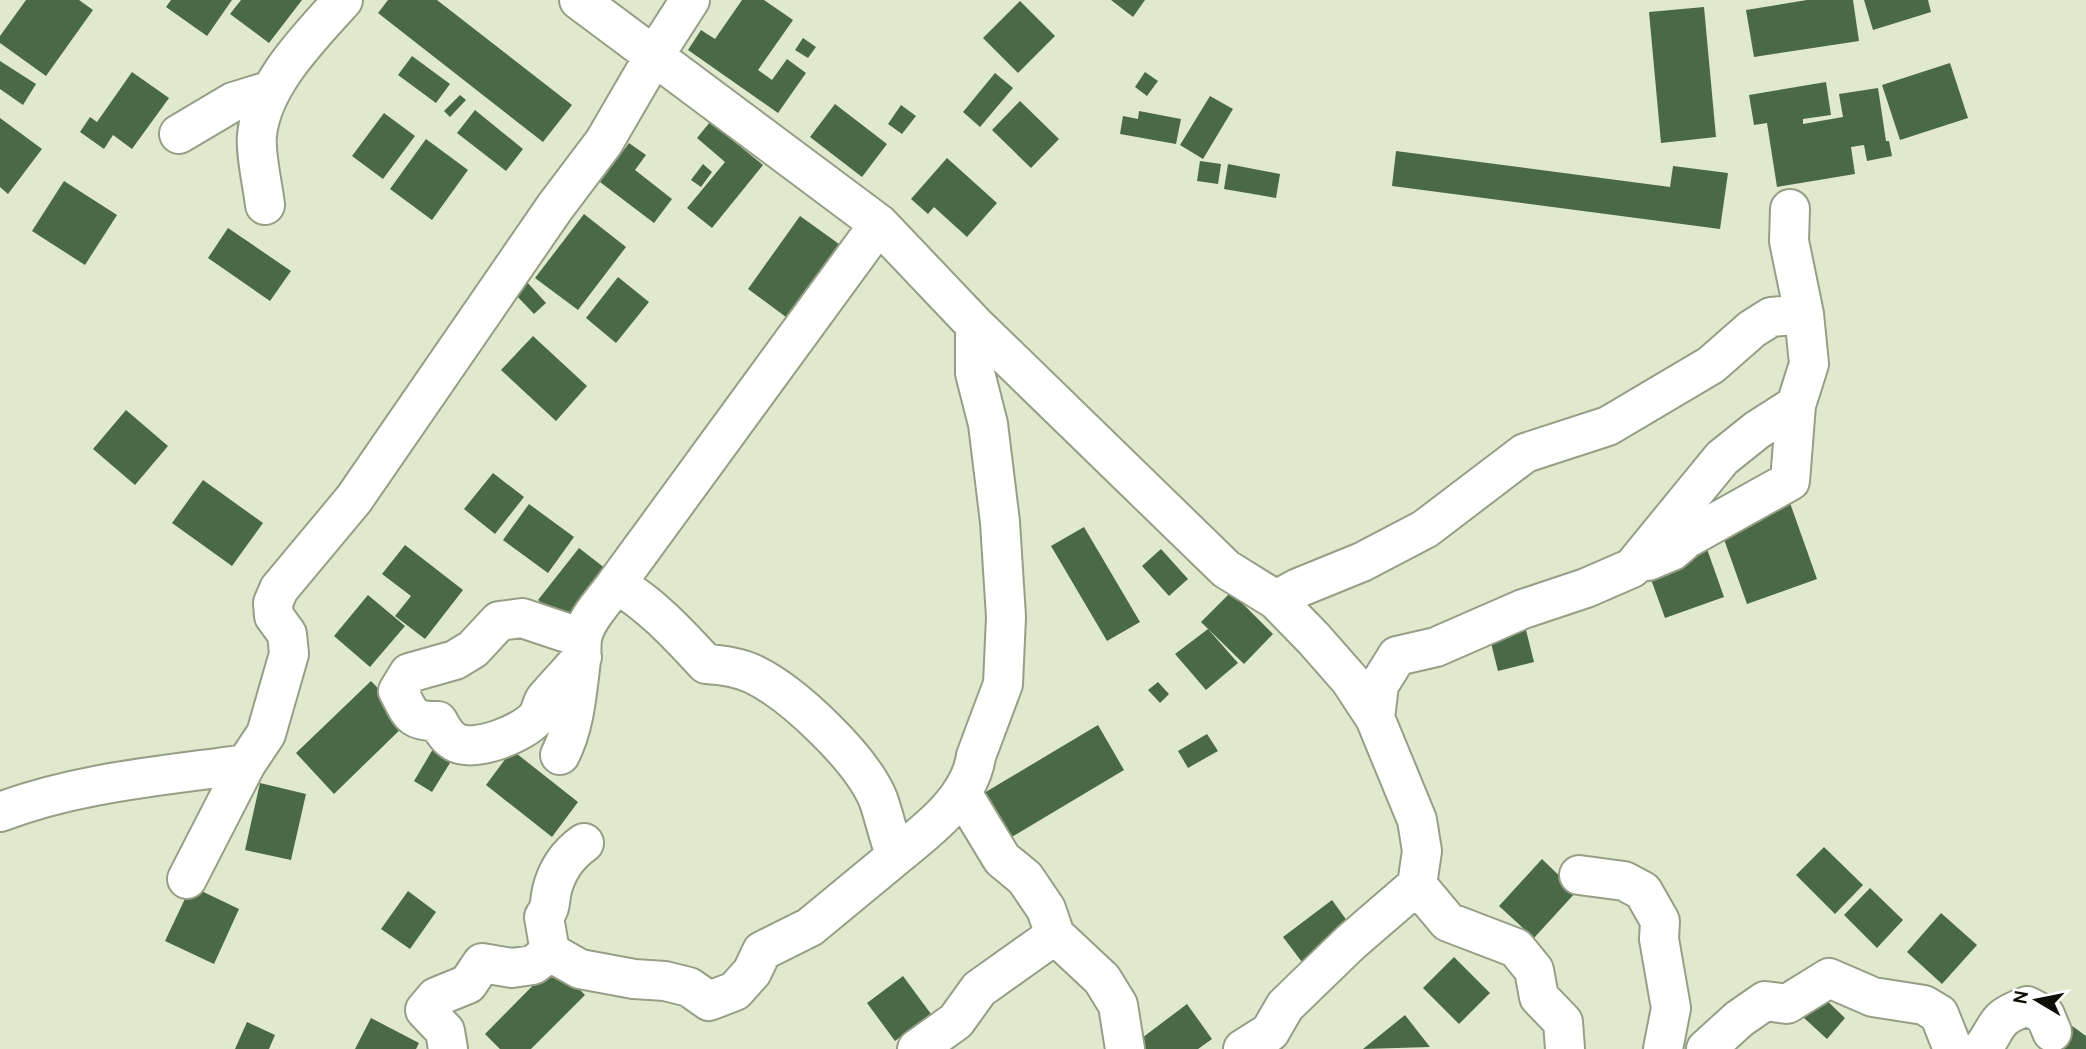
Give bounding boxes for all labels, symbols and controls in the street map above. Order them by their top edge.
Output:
north arrow [2002,965,2072,1035]
text: N [2008,989,2033,1006]

